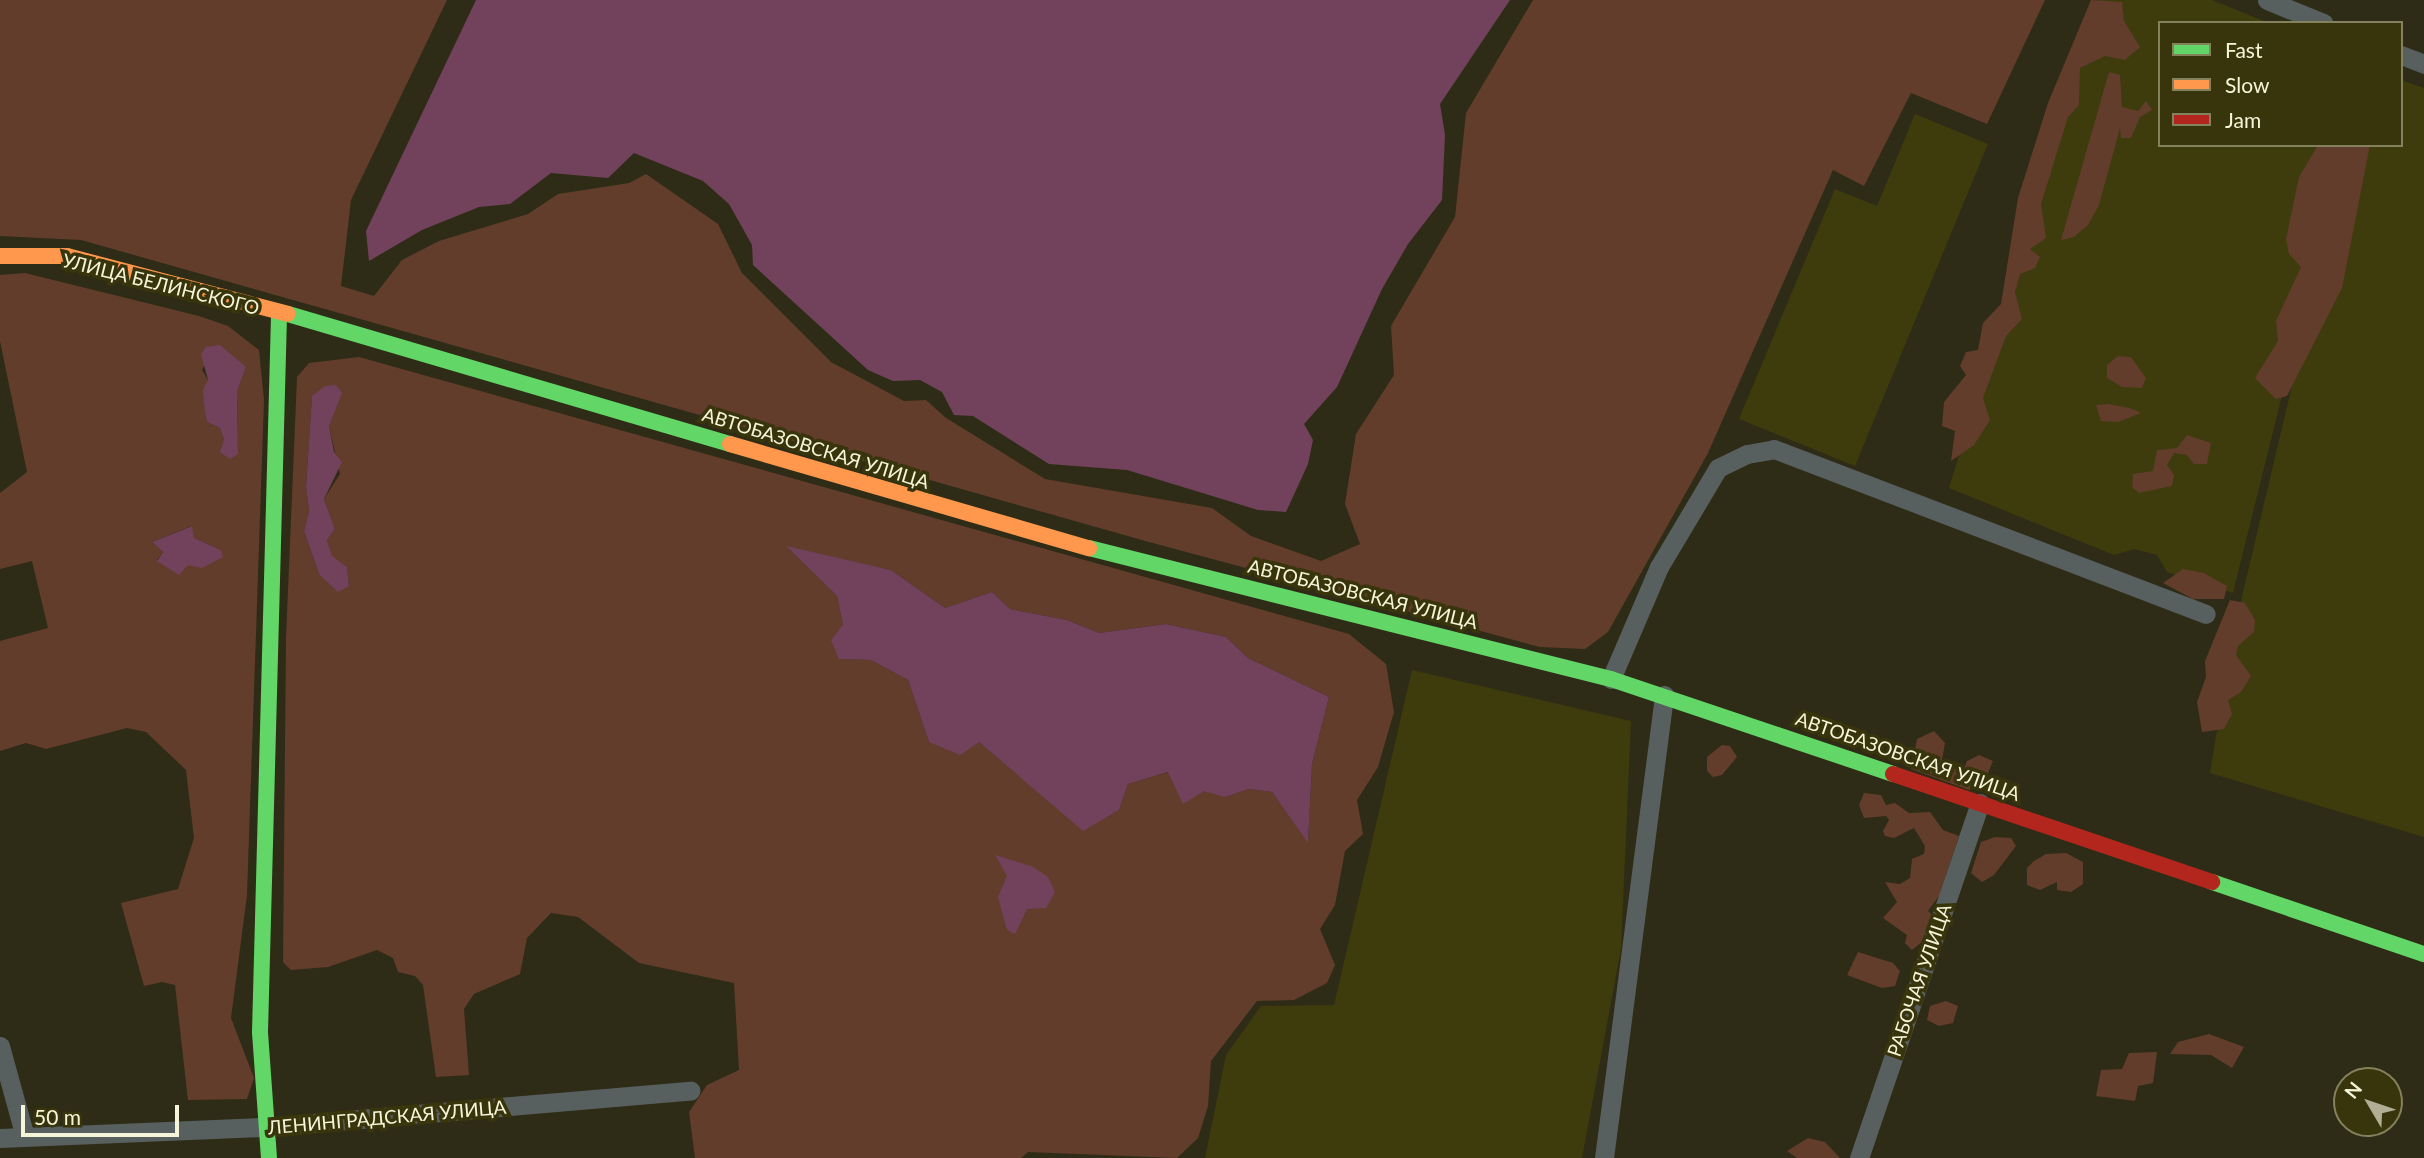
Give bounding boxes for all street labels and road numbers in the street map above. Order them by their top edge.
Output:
street label: УЛИЦА БЕЛИНСКОГО [60,249,262,319]
street label: АВТОБАЗОВСКАЯ УЛИЦА [700,403,932,493]
street label: АВТОБАЗОВСКАЯ УЛИЦА [1246,554,1480,634]
street label: АВТОБАЗОВСКАЯ УЛИЦА [1793,707,2023,805]
street label: РАБОЧАЯ УЛИЦА [1882,901,1956,1059]
street label: ЛЕНИНГРАДСКАЯ УЛИЦА [267,1095,507,1139]

